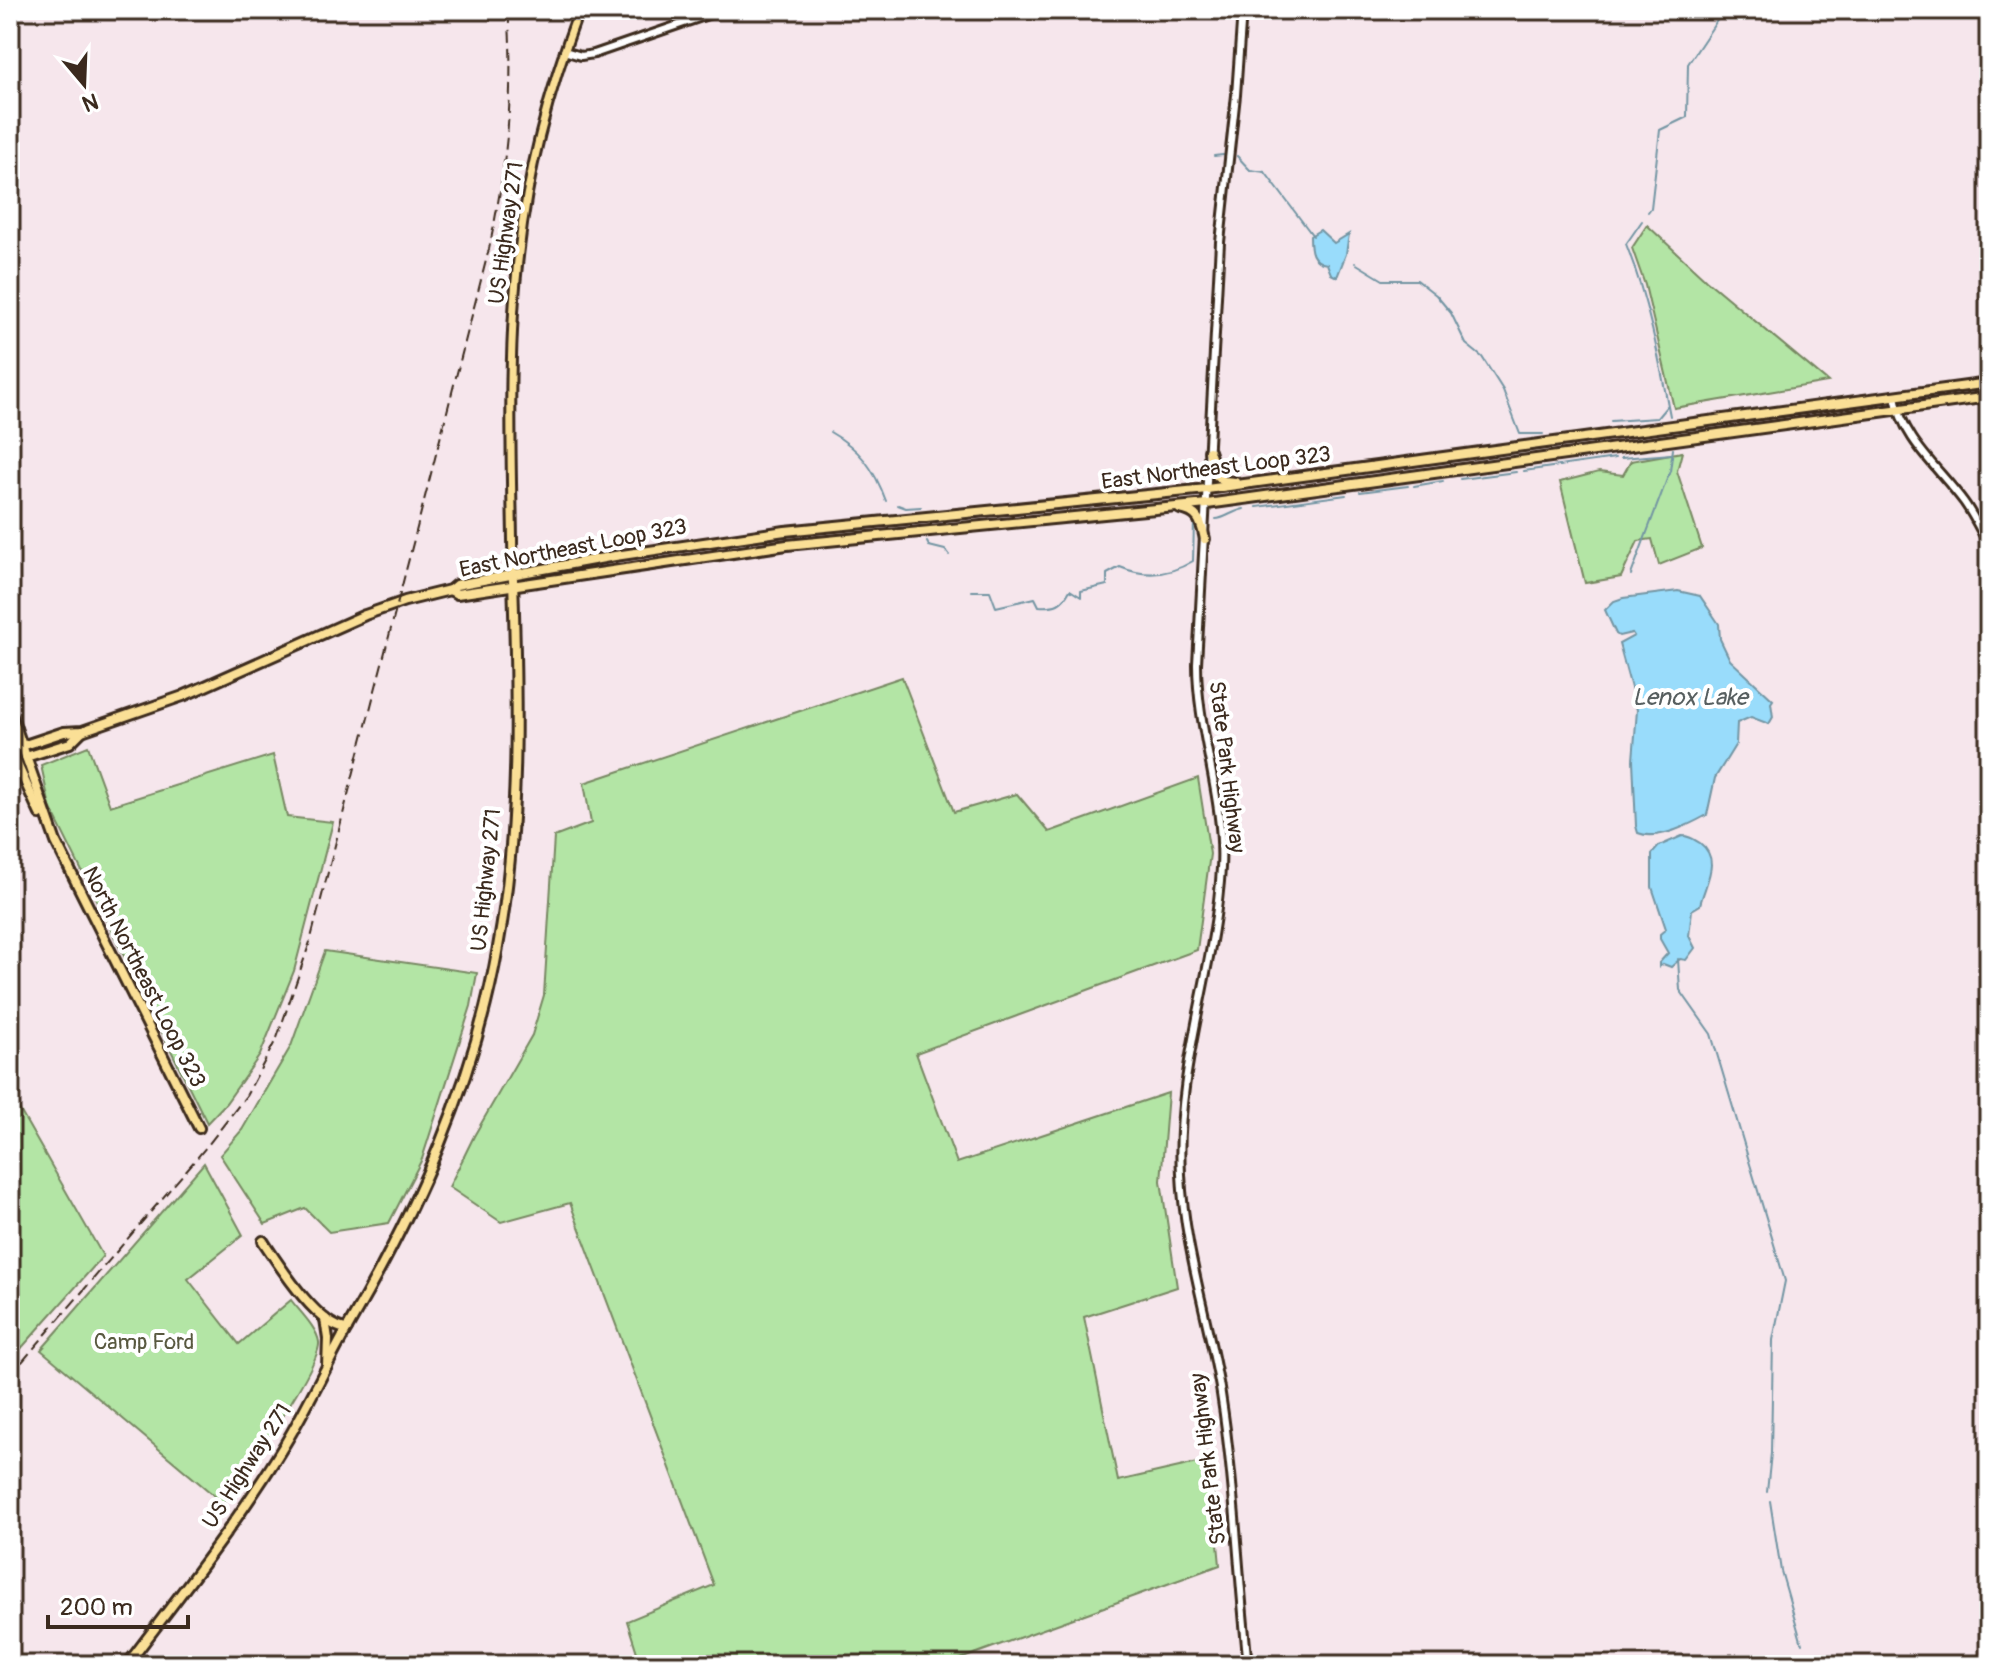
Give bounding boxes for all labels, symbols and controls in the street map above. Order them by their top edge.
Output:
north arrow [44,44,124,124]
text: N [78,86,102,118]
street label: US Highway 271 [482,160,530,306]
street label: East Northeast Loop 323 [1100,440,1332,496]
street label: East Northeast Loop 323 [457,512,689,584]
street label: State Park Highway [1203,679,1251,855]
water label: Lenox Lake [1632,683,1750,712]
street label: US Highway 271 [465,807,507,953]
street label: North Northeast Loop 323 [76,862,212,1092]
park label: Camp Ford [94,1328,194,1356]
street label: State Park Highway [1184,1371,1232,1547]
street label: US Highway 271 [196,1398,298,1534]
scale bar [48,1579,188,1629]
text: 200 m [60,1593,133,1622]

